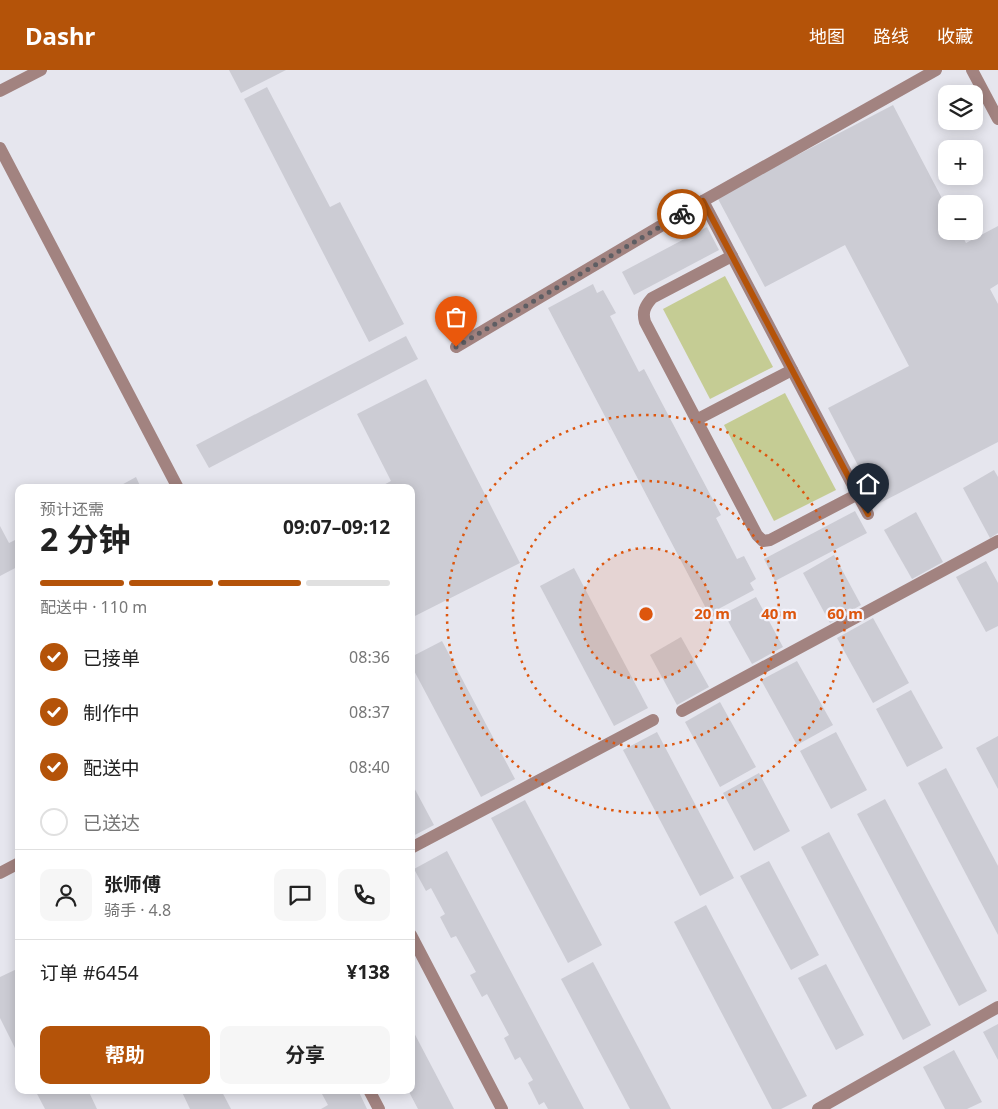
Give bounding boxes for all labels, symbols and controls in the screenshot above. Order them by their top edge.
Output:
text: Dashr [25,19,95,52]
text: 地图 [809,24,845,48]
text: 路线 [873,24,909,48]
text: 收藏 [937,24,973,48]
map controls [938,85,983,240]
button: layers [938,85,983,130]
button: + [938,140,983,185]
courier [657,189,707,239]
button: − [938,195,983,240]
icon: bike [668,200,696,228]
pin [435,296,477,347]
icon: bag [442,303,470,331]
pin [847,463,889,514]
icon: home [854,470,882,498]
text: 预计还需 [40,498,104,520]
text: 09:07–09:12 [283,514,390,540]
text: 2 分钟 [40,517,131,560]
text: 配送中 · 110 m [40,596,147,618]
text: 20 m [694,603,730,623]
text: 40 m [761,603,797,623]
text: 60 m [827,603,863,623]
centre of rings [637,605,655,623]
icon: check [40,643,68,671]
text: 已接单 [83,645,140,671]
text: 08:36 [349,646,390,668]
icon: check [40,698,68,726]
text: 制作中 [83,700,140,726]
text: 08:37 [349,701,390,723]
icon: check [40,753,68,781]
text: 配送中 [83,755,140,781]
text: 08:40 [349,756,390,778]
text: 已送达 [83,810,140,836]
button: person [40,869,92,921]
button: chat [274,869,326,921]
button: phone [338,869,390,921]
text: 张师傅 [104,871,161,897]
text: 骑手 · 4.8 [104,899,171,921]
text: ¥138 [347,959,390,985]
text: 订单 #6454 [40,960,139,986]
button: 帮助 [40,1026,210,1084]
button: 分享 [220,1026,390,1084]

